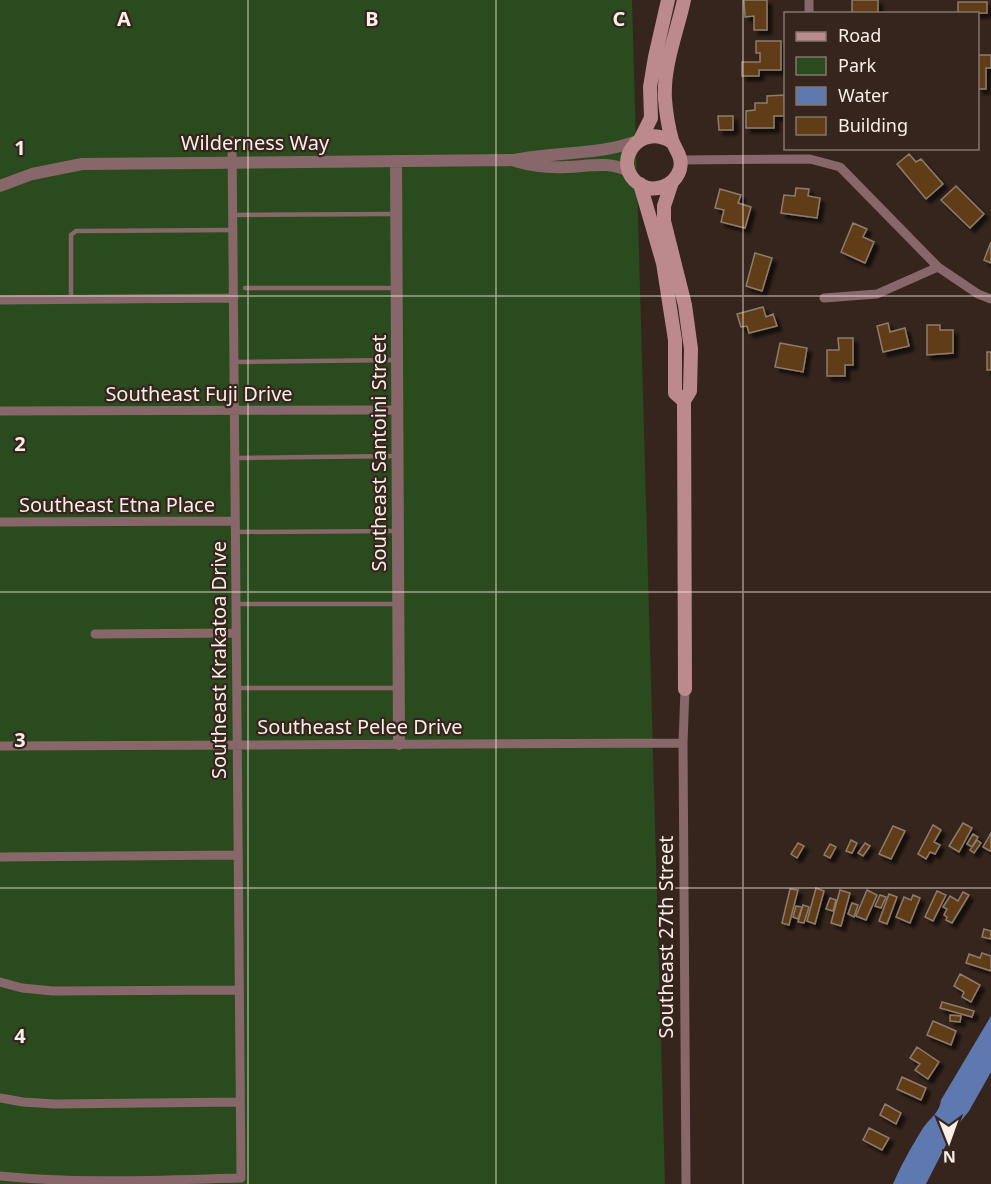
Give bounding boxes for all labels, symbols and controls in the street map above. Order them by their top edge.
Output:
text: A [117,5,131,32]
text: B [365,5,379,32]
text: C [613,5,626,32]
legend [784,12,979,150]
text: Road [838,23,881,47]
text: Park [838,53,876,77]
text: Water [838,83,889,107]
text: Building [838,113,908,137]
street label: Wilderness Way [181,129,330,156]
text: 1 [14,134,26,161]
street label: Southeast Santoini Street [365,334,392,572]
street label: Southeast Fuji Drive [105,380,293,407]
text: 2 [14,430,26,457]
street label: Southeast Etna Place [19,491,215,518]
street label: Southeast Krakatoa Drive [205,541,232,779]
street label: Southeast Pelee Drive [257,713,463,740]
text: 3 [14,726,26,753]
street label: Southeast 27th Street [652,835,679,1039]
text: 4 [14,1022,26,1049]
north arrow [919,1112,979,1172]
text: N [943,1146,956,1168]

